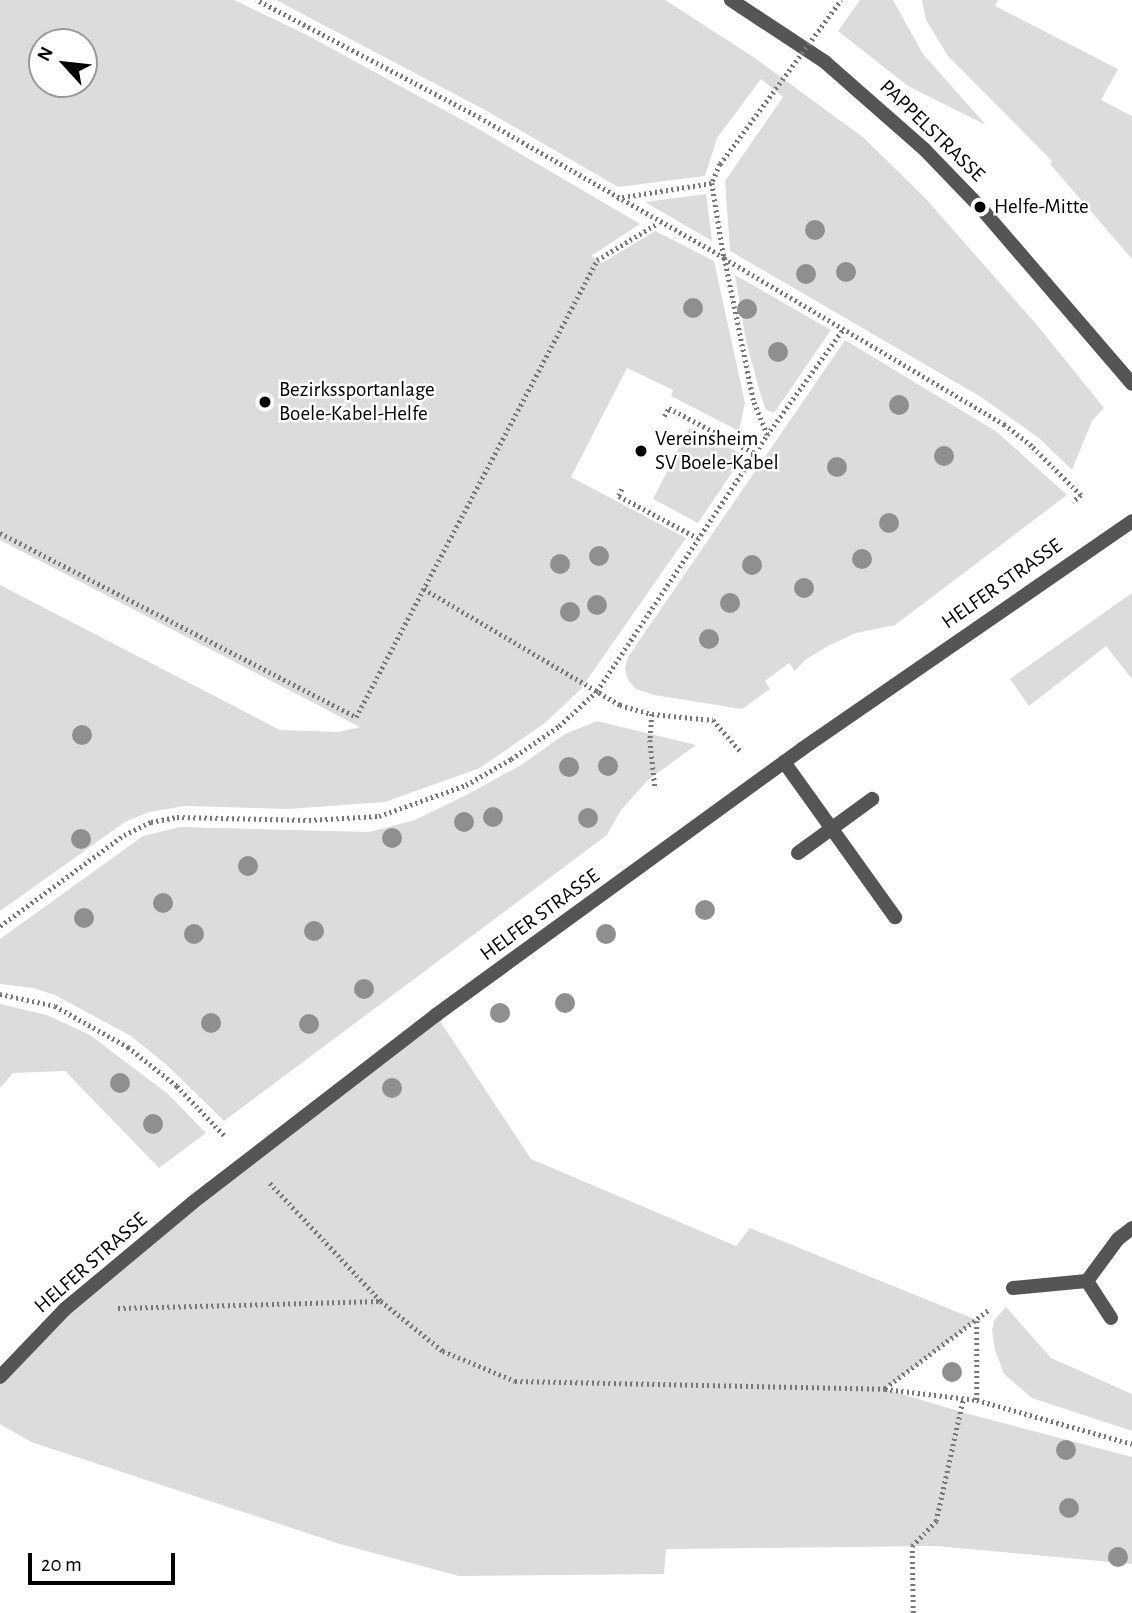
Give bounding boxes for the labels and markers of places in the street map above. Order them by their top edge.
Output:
place label: Helfe-Mitte [994,194,1089,220]
marker: Helfe-Mitte [972,199,988,215]
place label: Bezirkssportanlage Boele-Kabel-Helfe [279,377,435,427]
marker: Bezirkssportanlage Boele-Kabel-Helfe [257,394,273,410]
place label: Vereinsheim SV Boele-Kabel [655,426,779,476]
marker: Vereinsheim SV Boele-Kabel [633,443,649,459]

